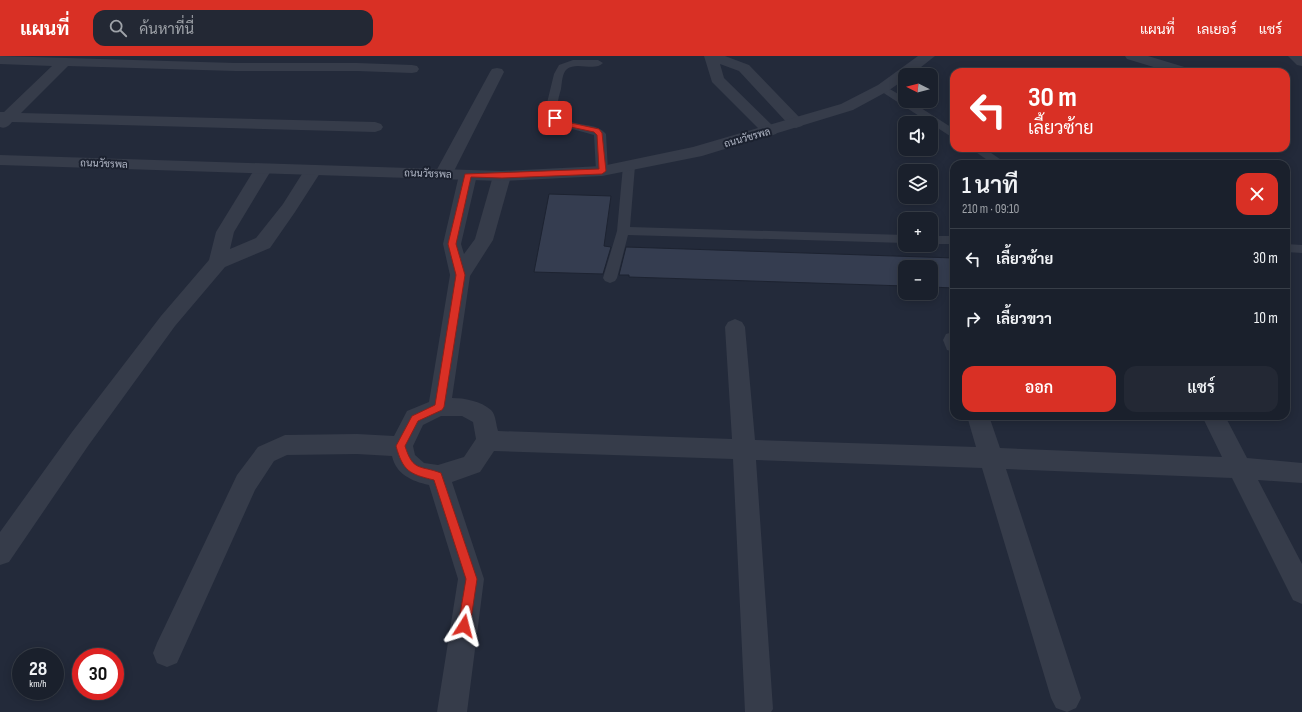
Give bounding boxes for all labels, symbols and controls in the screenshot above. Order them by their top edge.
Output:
search box [93,10,373,46]
icon: search [107,17,129,39]
text: แผนที่ [20,18,69,41]
text: ค้นหาที่นี่ [139,20,194,39]
text: แผนที่ [1140,21,1175,38]
text: เลเยอร์ [1197,21,1237,38]
text: แชร์ [1259,21,1282,38]
north arrow [898,68,938,108]
map controls [898,68,938,300]
text: 30 m [1028,81,1077,114]
icon: left [962,84,1014,136]
pin [538,101,572,135]
icon: arrive [544,107,566,129]
button: sound [898,116,938,156]
text: เลี้ยวซ้าย [1028,118,1094,139]
street label: ถนนวัชรพล [722,125,772,150]
street label: ถนนวัชรพล [80,156,128,171]
button: layers [898,164,938,204]
street label: ถนนวัชรพล [404,166,452,181]
text: 1 นาที [962,171,1018,200]
button: close [1236,173,1278,215]
text: 210 m · 09:10 [962,201,1019,217]
button: + [898,212,938,252]
icon: left [962,248,984,270]
text: 30 m [1253,249,1278,268]
text: เลี้ยวซ้าย [996,250,1053,269]
button: − [898,260,938,300]
icon: right [962,308,984,330]
text: 10 m [1254,309,1278,328]
text: เลี้ยวขวา [996,310,1052,329]
button: ออก [962,366,1116,412]
button: แชร์ [1124,366,1278,412]
position arrow [443,605,485,647]
speed limit sign: 30 [72,648,124,700]
text: 28 [29,657,47,681]
text: km/h [29,678,47,690]

